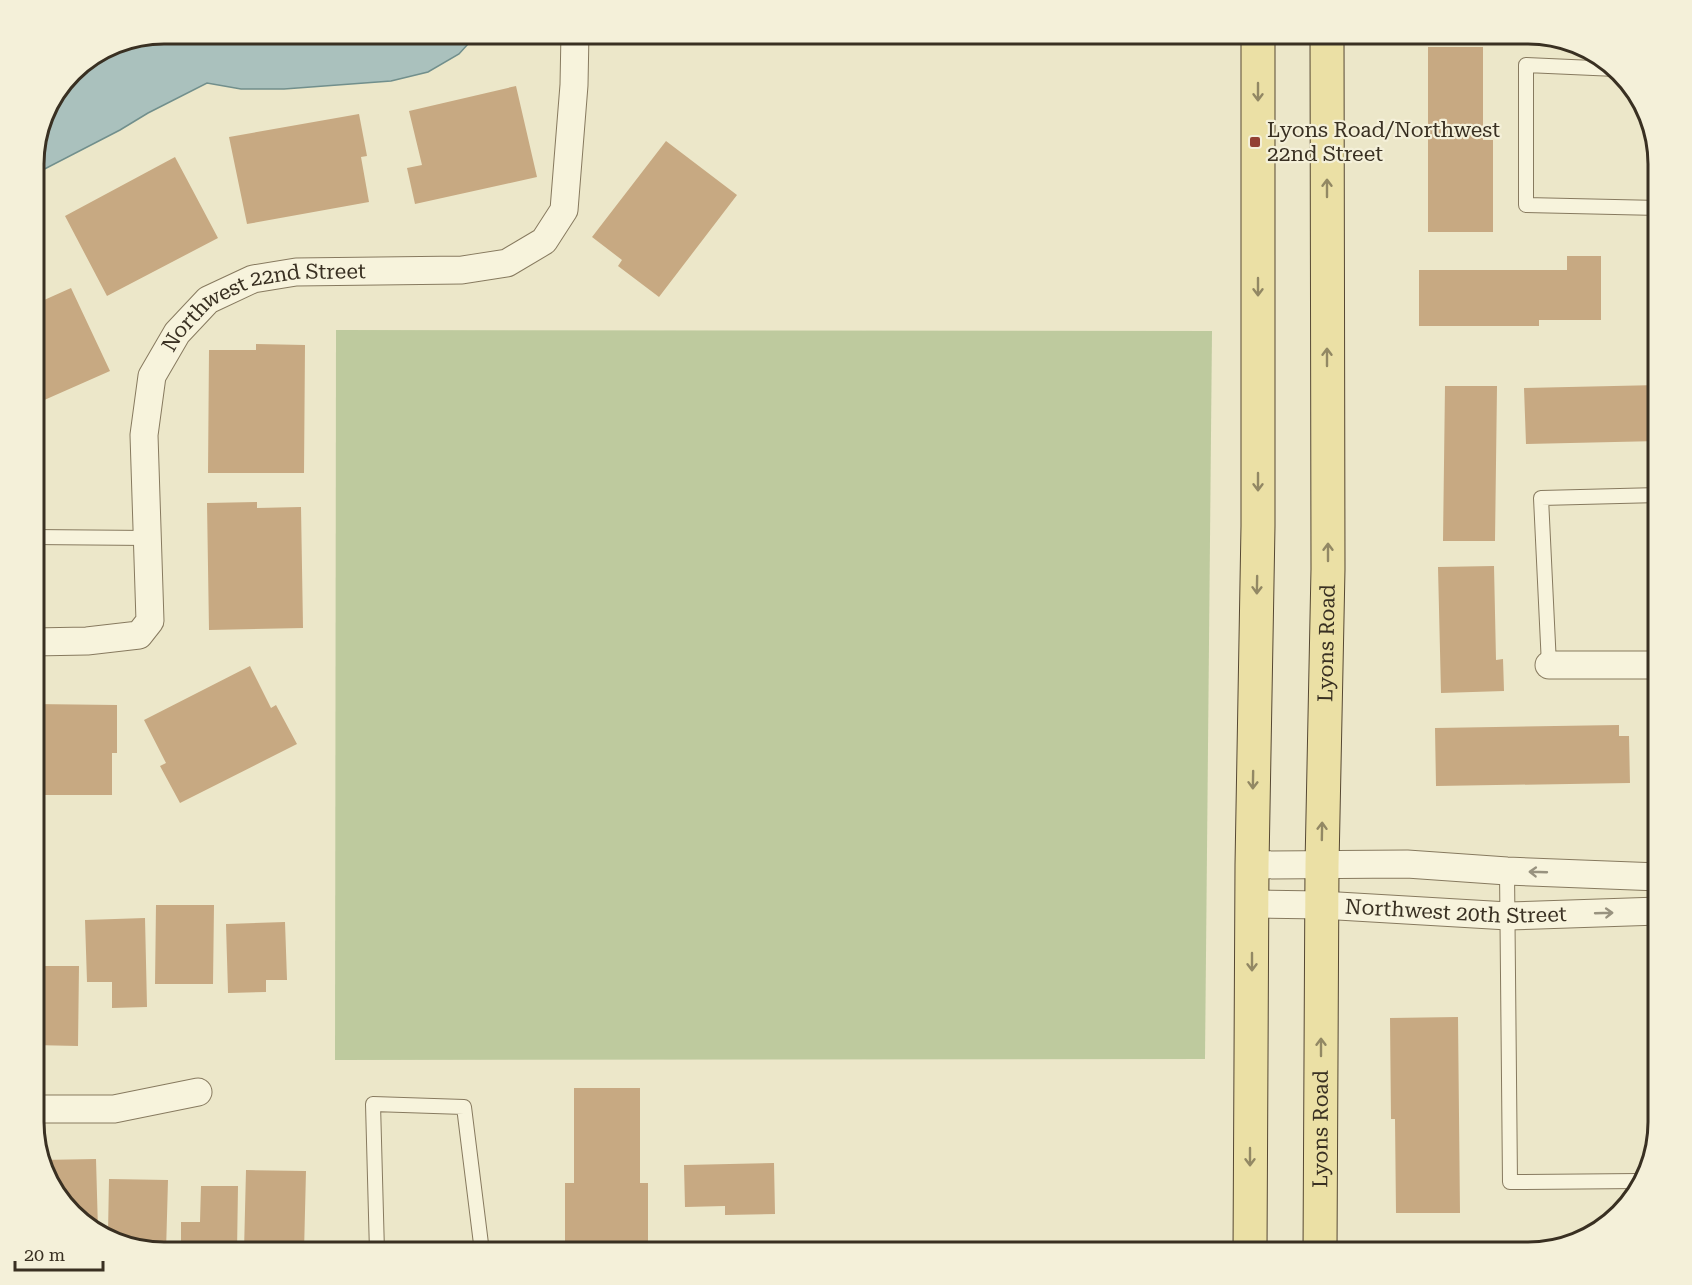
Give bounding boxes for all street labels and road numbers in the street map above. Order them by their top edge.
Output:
street label: Northwest 22nd Street [157,259,366,356]
street label: Lyons Road [1313,583,1340,702]
street label: Northwest 20th Street [1344,894,1567,928]
street label: Lyons Road [1308,1069,1333,1188]

